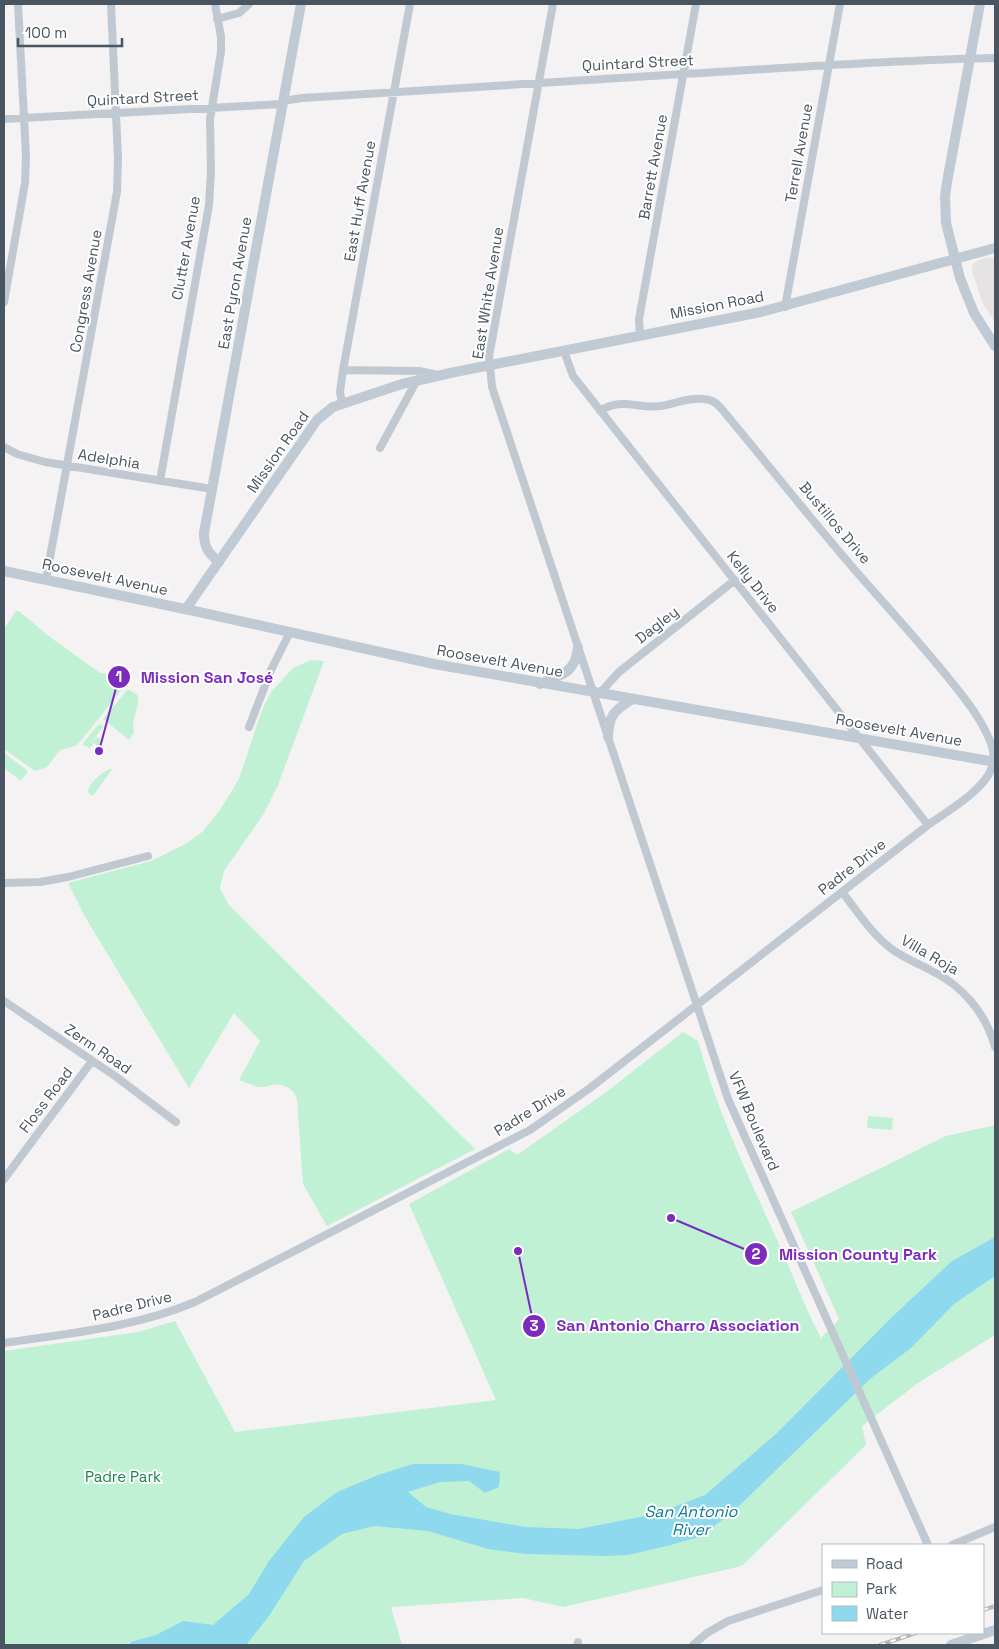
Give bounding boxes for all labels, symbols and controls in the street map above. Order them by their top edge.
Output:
scale bar [18,15,121,47]
text: 100 m [25,23,67,42]
street label: Quintard Street [581,50,695,75]
street label: Quintard Street [86,85,200,110]
street label: Terrell Avenue [780,102,817,204]
street label: Barrett Avenue [634,113,671,221]
street label: East Huff Avenue [340,139,380,263]
street label: Clutter Avenue [167,194,204,301]
street label: East Pyron Avenue [214,215,256,351]
street label: East White Avenue [468,225,507,360]
street label: Congress Avenue [65,228,106,354]
street label: Mission Road [668,286,765,323]
street label: Mission Road [242,407,313,496]
street label: Adelphia [77,444,142,473]
street label: Bustillos Drive [795,478,875,568]
street label: Kelly Drive [723,547,784,617]
street label: Roosevelt Avenue [40,554,170,599]
street label: Dagley [631,602,682,647]
street label: Roosevelt Avenue [435,640,565,681]
callout: Mission San José [106,662,284,693]
text: 1 [116,667,122,686]
text: Mission San José [141,667,273,688]
street label: Roosevelt Avenue [834,709,964,750]
street label: Padre Drive [814,834,890,899]
street label: Villa Roja [898,930,963,979]
street label: Zerm Road [61,1019,135,1078]
street label: Floss Road [15,1063,77,1136]
street label: VFW Boulevard [725,1068,784,1173]
street label: Padre Drive [490,1081,569,1140]
callout: Mission County Park [744,1238,947,1269]
text: 2 [752,1244,761,1263]
text: Mission County Park [779,1244,937,1265]
street label: Padre Drive [90,1286,174,1325]
callout: San Antonio Charro Association [522,1310,810,1341]
text: San Antonio Charro Association [557,1315,799,1336]
text: 3 [529,1316,539,1335]
park label: Padre Park [85,1467,161,1486]
water label: San Antonio River [645,1501,739,1540]
legend [822,1544,984,1634]
text: Road [866,1554,903,1573]
text: Park [866,1579,897,1598]
text: Water [866,1604,909,1623]

